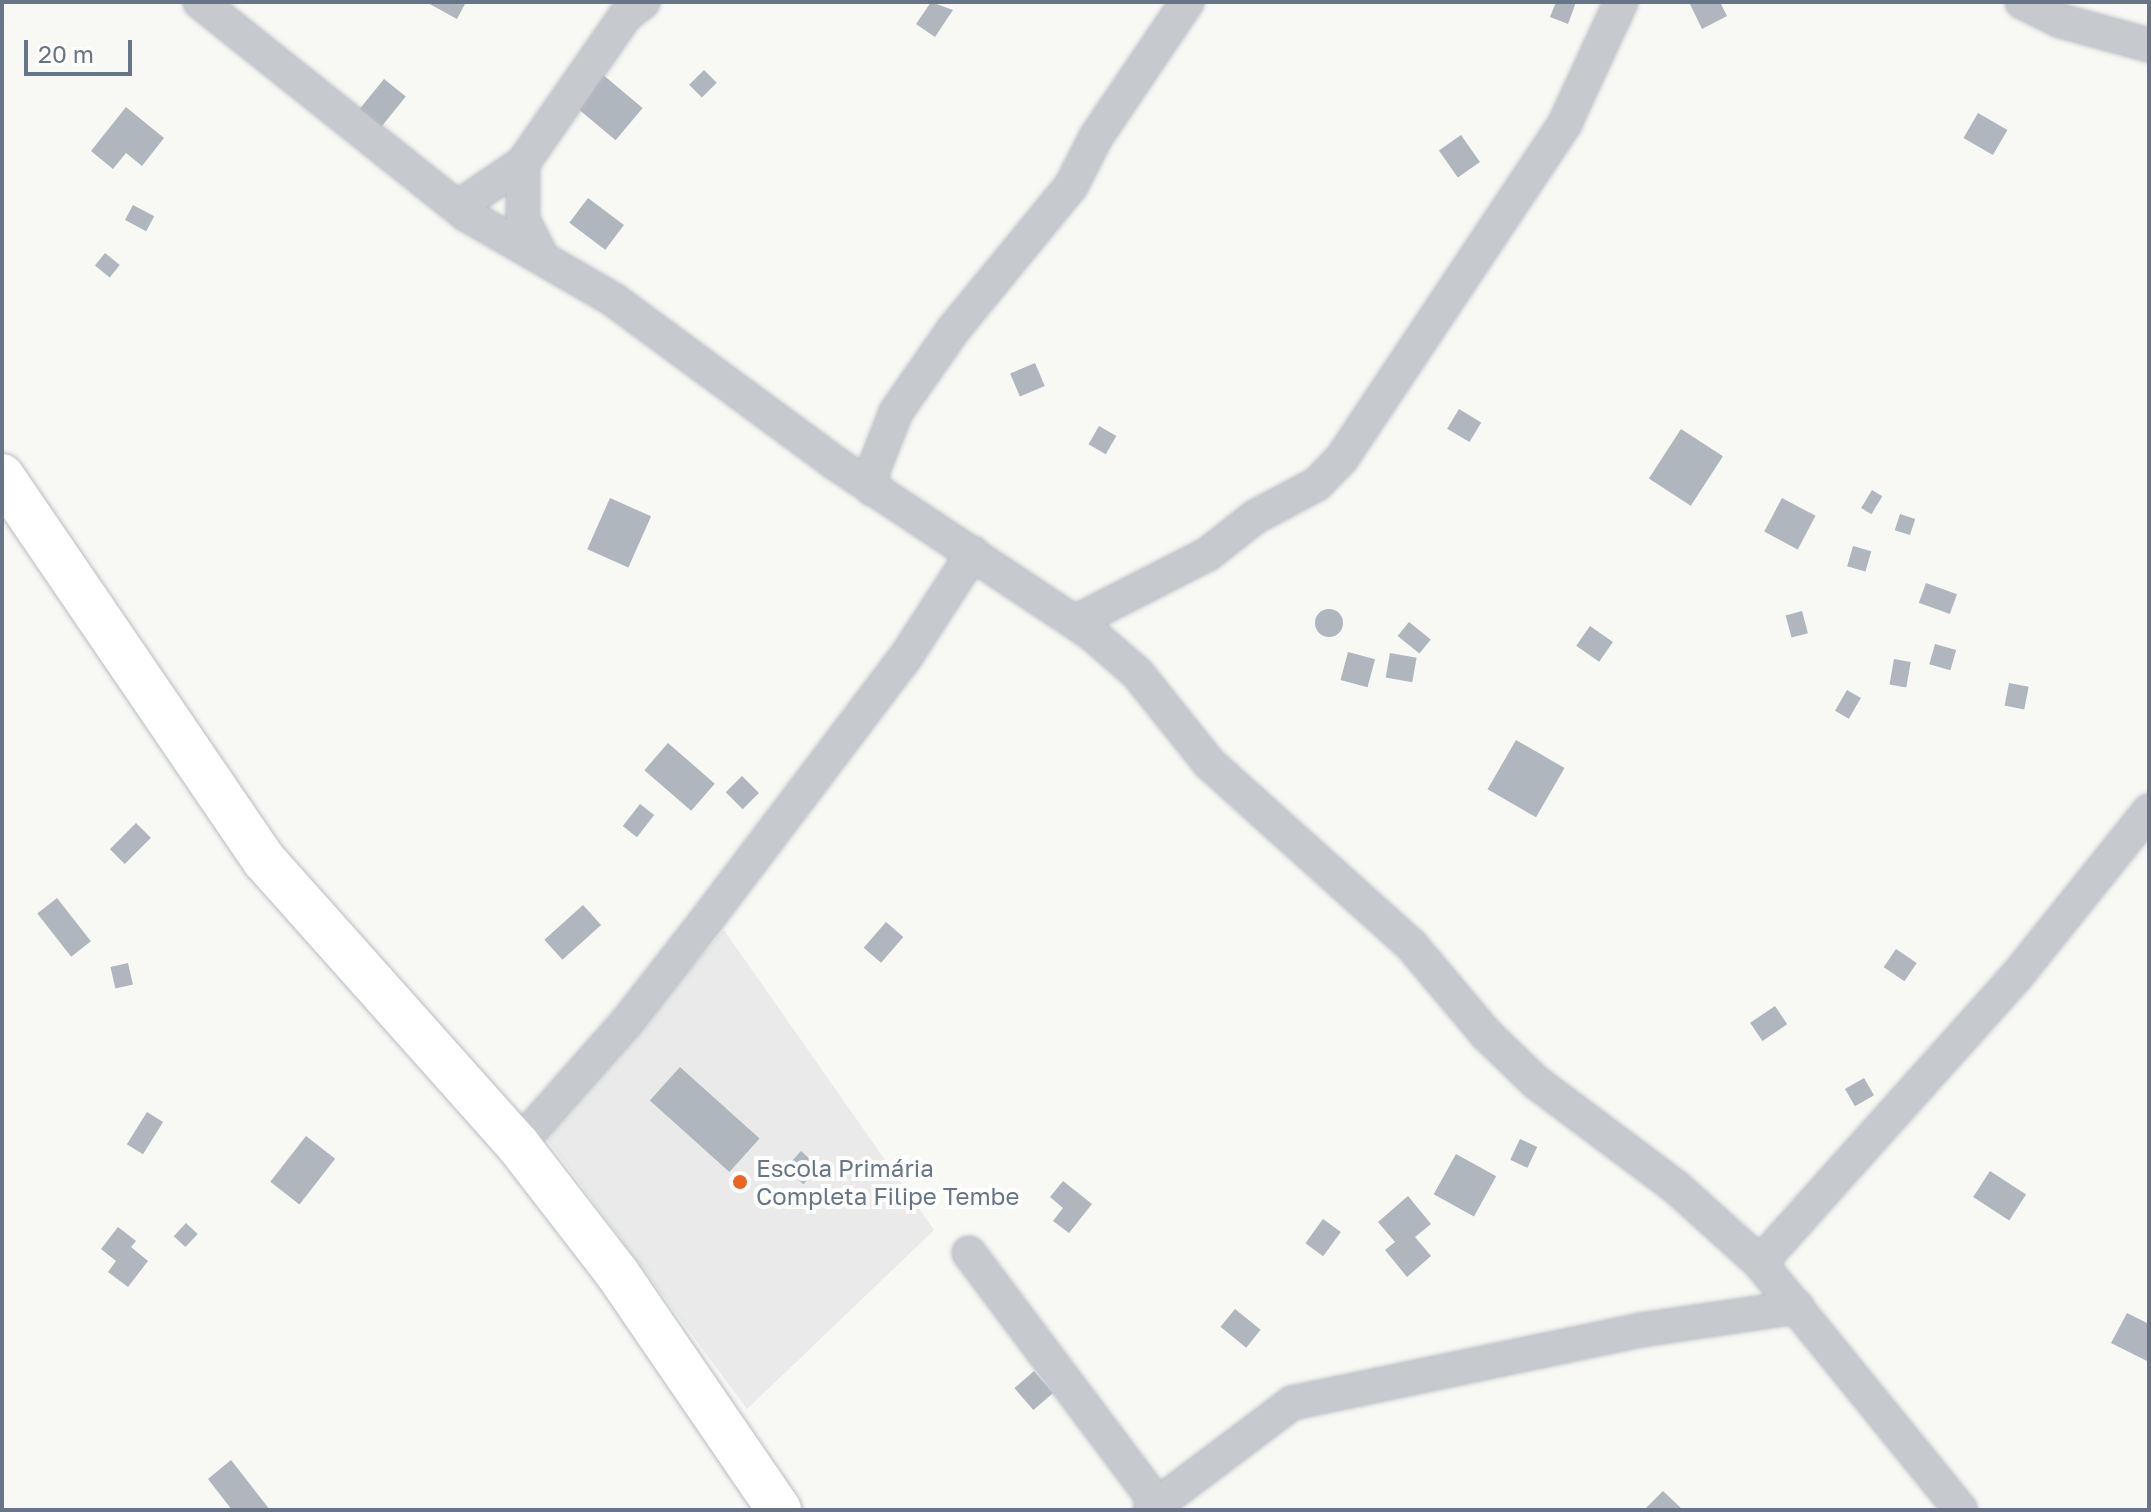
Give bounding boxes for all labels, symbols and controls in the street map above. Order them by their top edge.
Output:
scale bar [28,24,136,74]
text: 20 m [38,39,94,68]
place label: Escola Primária Completa Filipe Tembe [756,1154,1019,1210]
marker: Escola Primária Completa Filipe Tembe [731,1173,749,1191]

